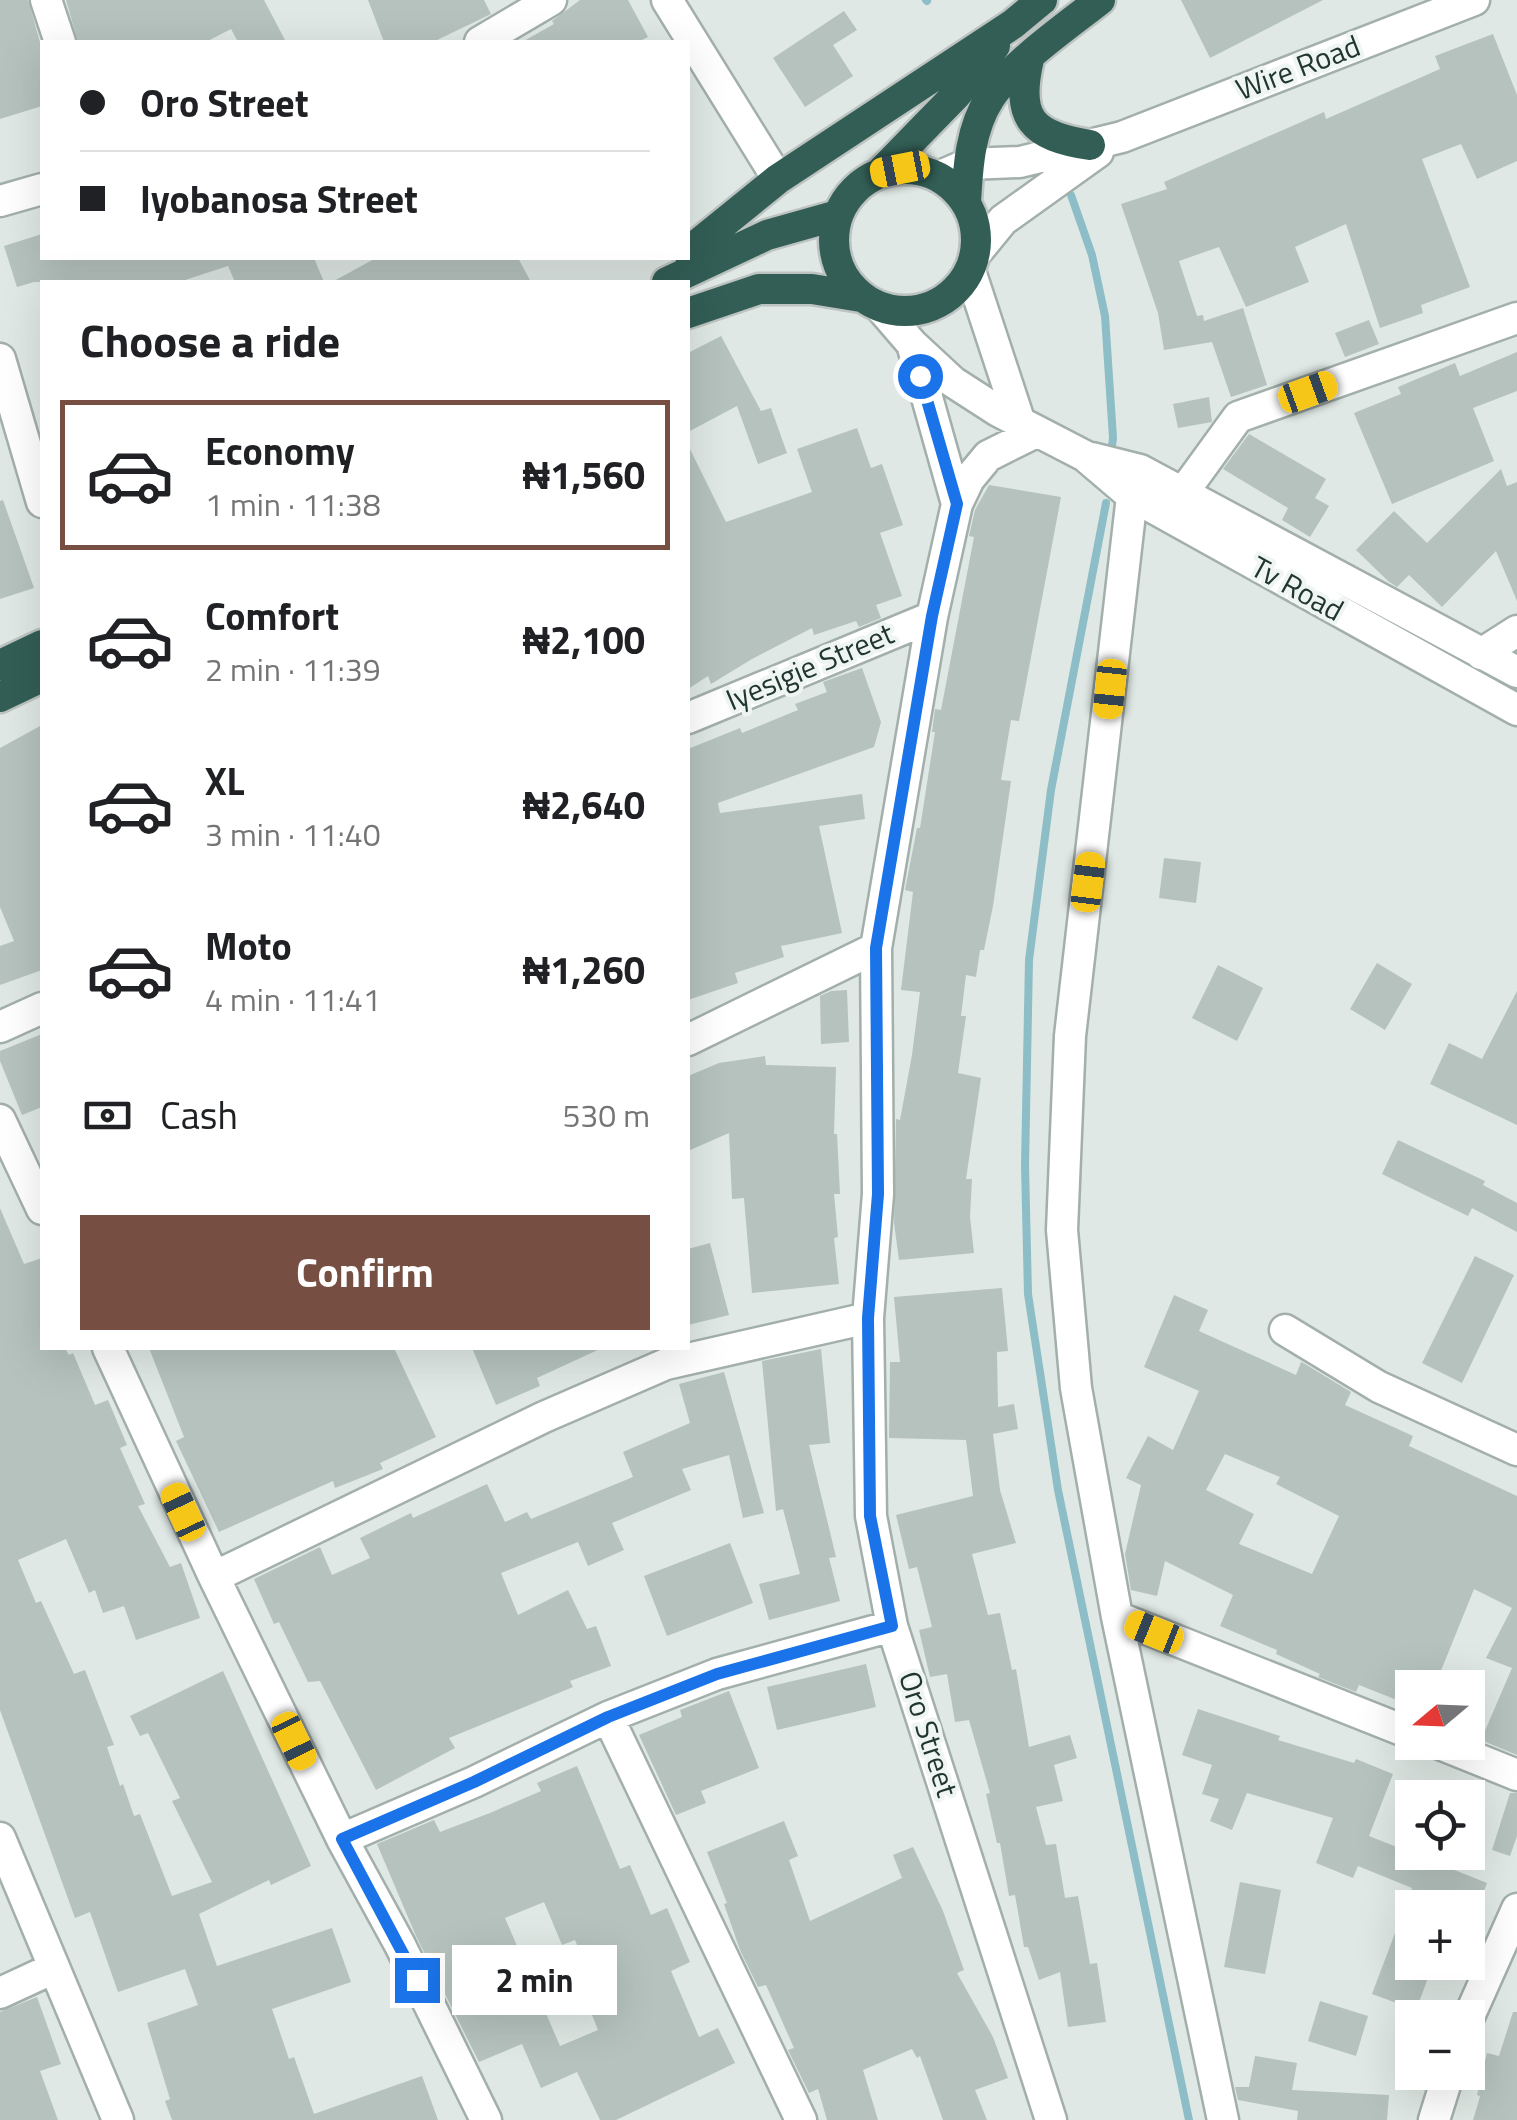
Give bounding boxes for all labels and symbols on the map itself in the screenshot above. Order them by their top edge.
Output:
street label: Wire Road [1229,22,1367,112]
car [868,149,932,189]
route start [898,354,943,399]
car [1275,368,1341,416]
street label: Tv Road [1243,544,1352,632]
street label: Iyesigie Street [719,610,901,722]
car [1092,658,1128,720]
car [1069,850,1107,914]
car [157,1478,209,1546]
car [1121,1607,1187,1657]
street label: Oro Street [887,1665,971,1803]
north arrow [1395,1670,1485,1760]
car [267,1707,321,1775]
callout: 2 min [452,1945,617,2015]
route end [395,1958,440,2003]

